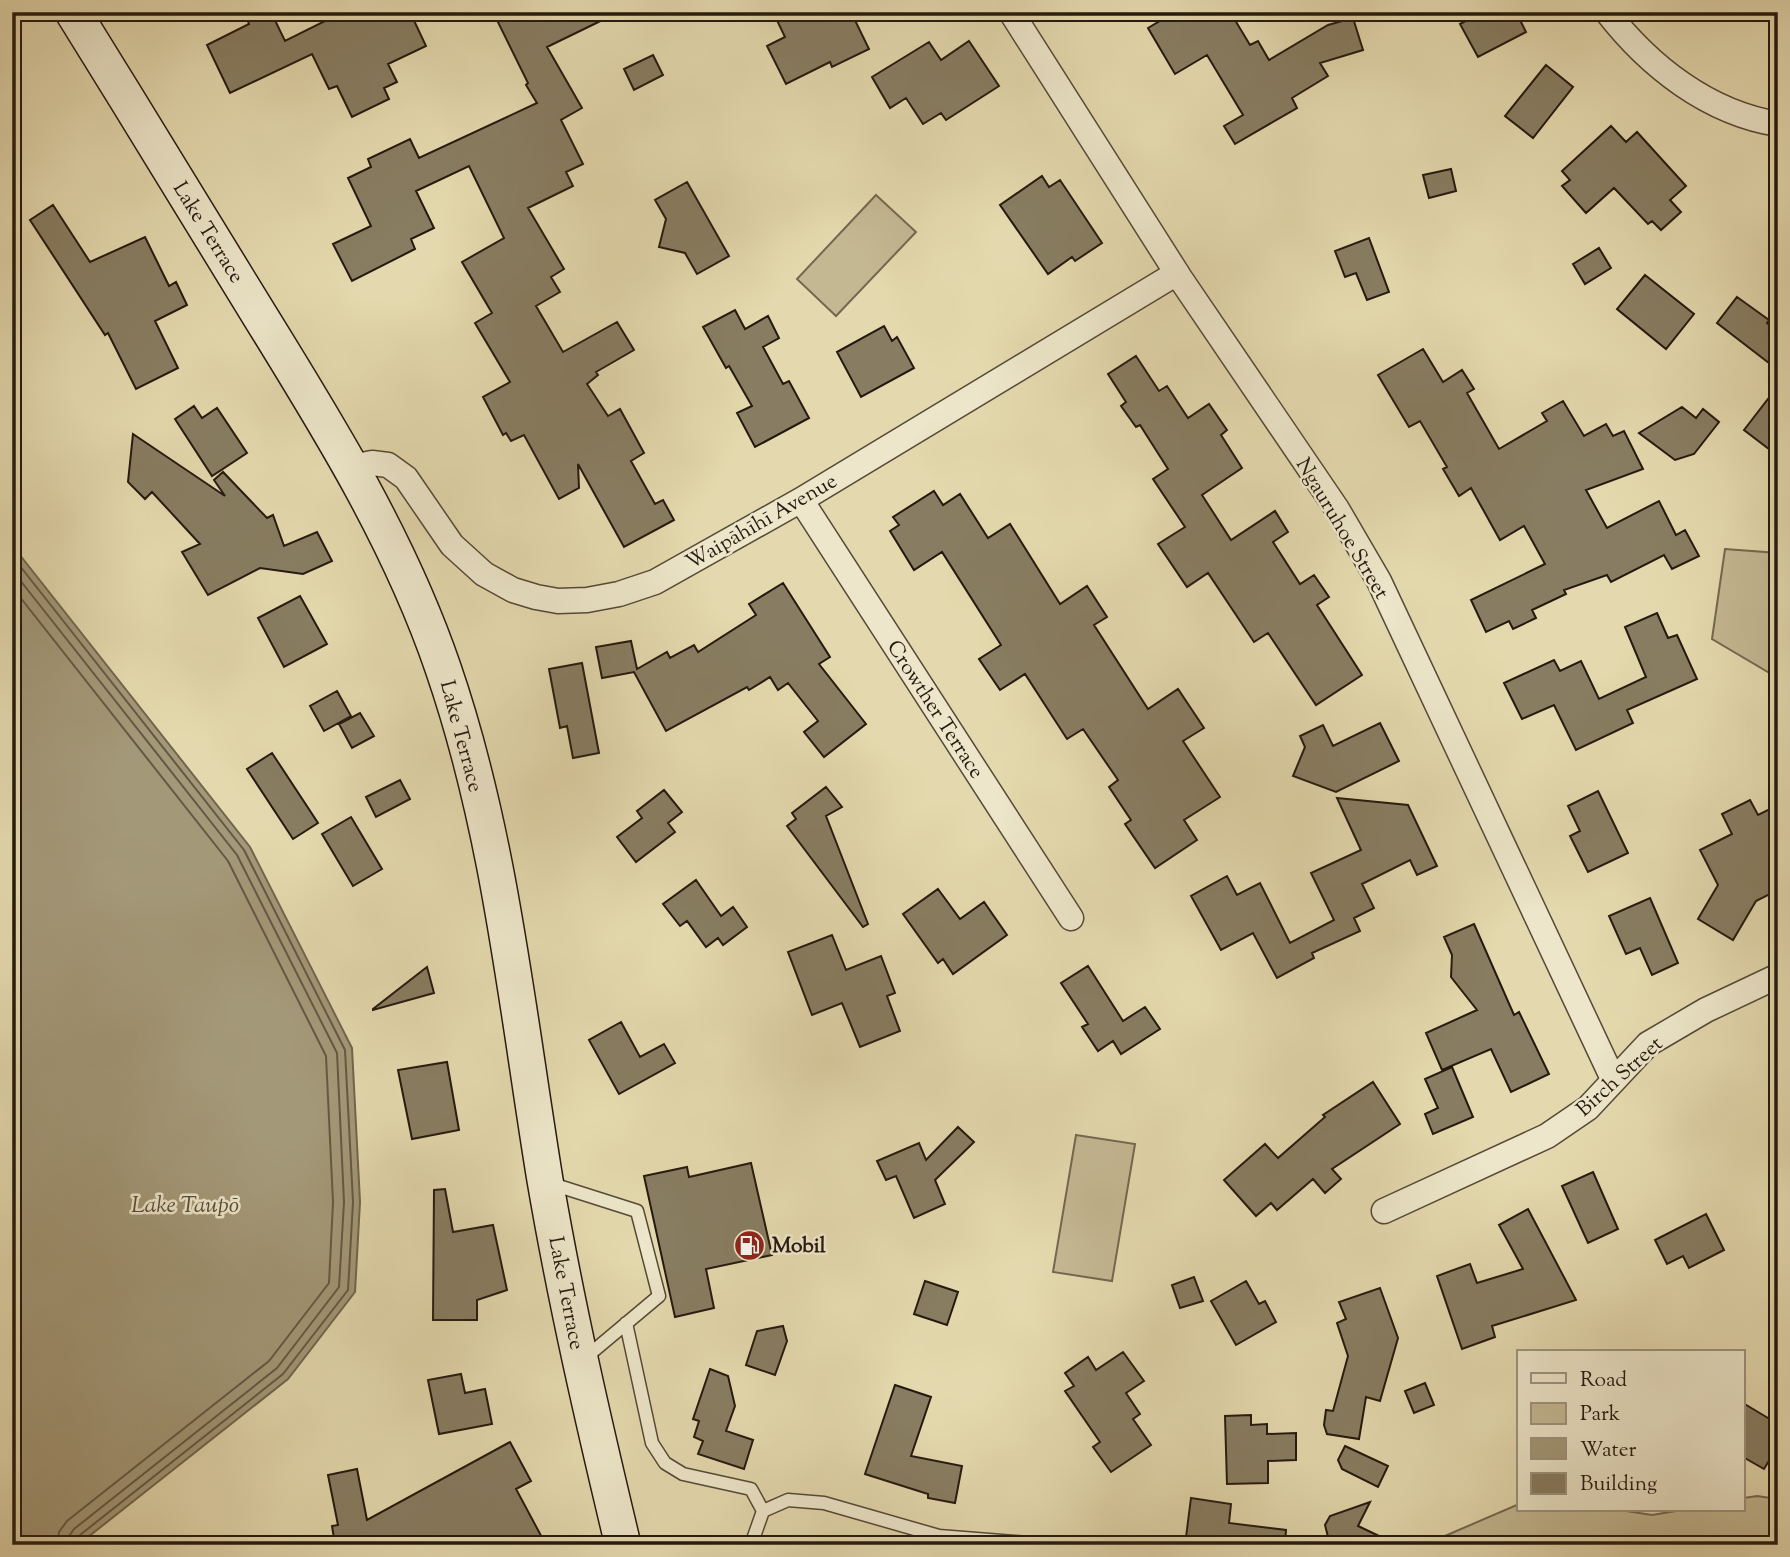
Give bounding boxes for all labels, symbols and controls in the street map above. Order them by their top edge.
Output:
street label: Lake Terrace [164,176,250,290]
street label: Ngauruhoe Street [1287,453,1395,605]
street label: Waipāhīhī Avenue [681,467,843,578]
street label: Crowther Terrace [878,635,990,785]
street label: Lake Terrace [431,677,489,796]
street label: Birch Street [1570,1030,1670,1125]
water label: Lake Taupō [131,1190,239,1223]
fuel station icon: Mobil [732,1228,766,1262]
place label: Mobil [772,1232,826,1262]
street label: Lake Terrace [539,1234,591,1353]
legend [1517,1350,1744,1512]
text: Road [1580,1366,1627,1396]
text: Park [1580,1400,1621,1430]
text: Water [1580,1436,1637,1466]
text: Building [1580,1470,1657,1500]

